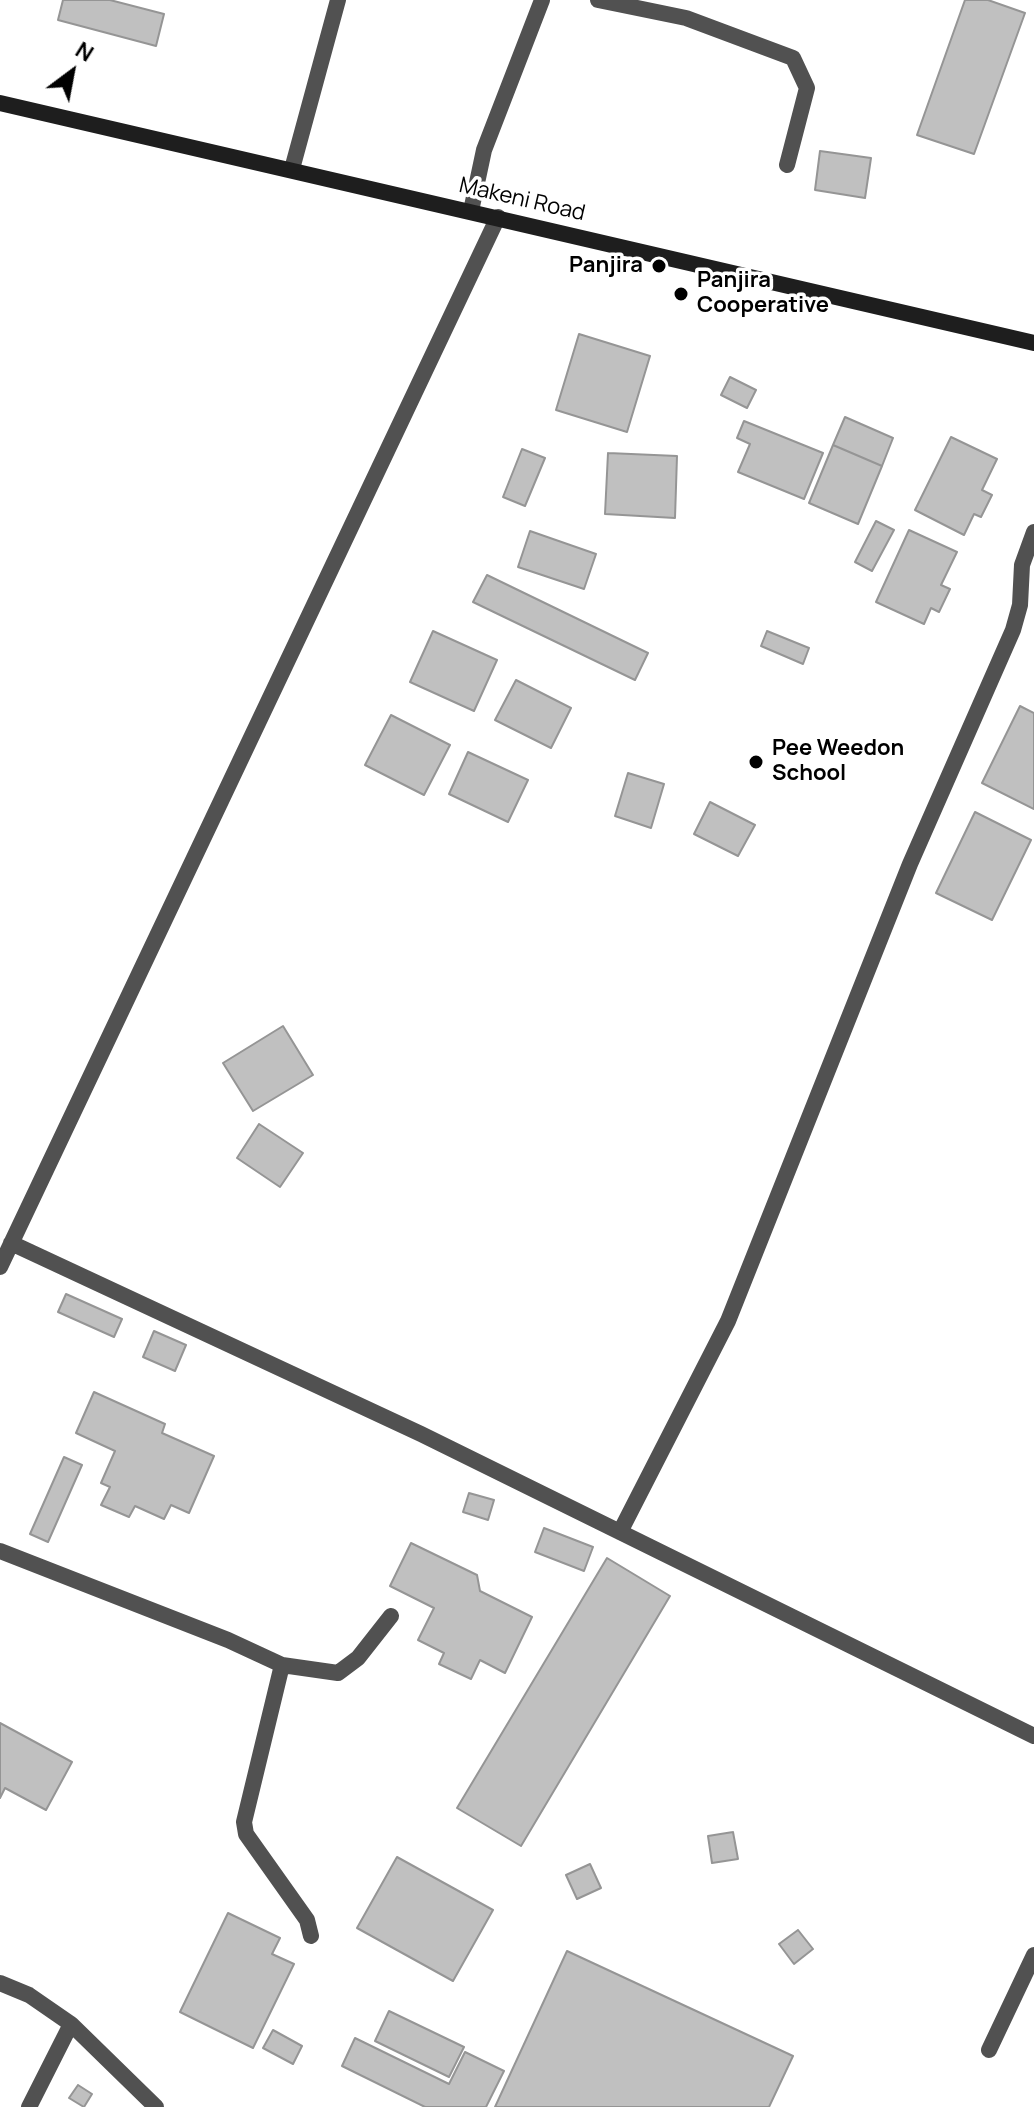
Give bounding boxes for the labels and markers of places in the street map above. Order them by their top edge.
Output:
place label: Panjira [569,253,643,279]
marker: Panjira [650,257,668,275]
place label: Panjira Cooperative [697,268,829,320]
marker: Panjira Cooperative [672,285,690,303]
place label: Pee Weedon School [772,736,904,788]
marker: Pee Weedon School [747,753,765,771]

